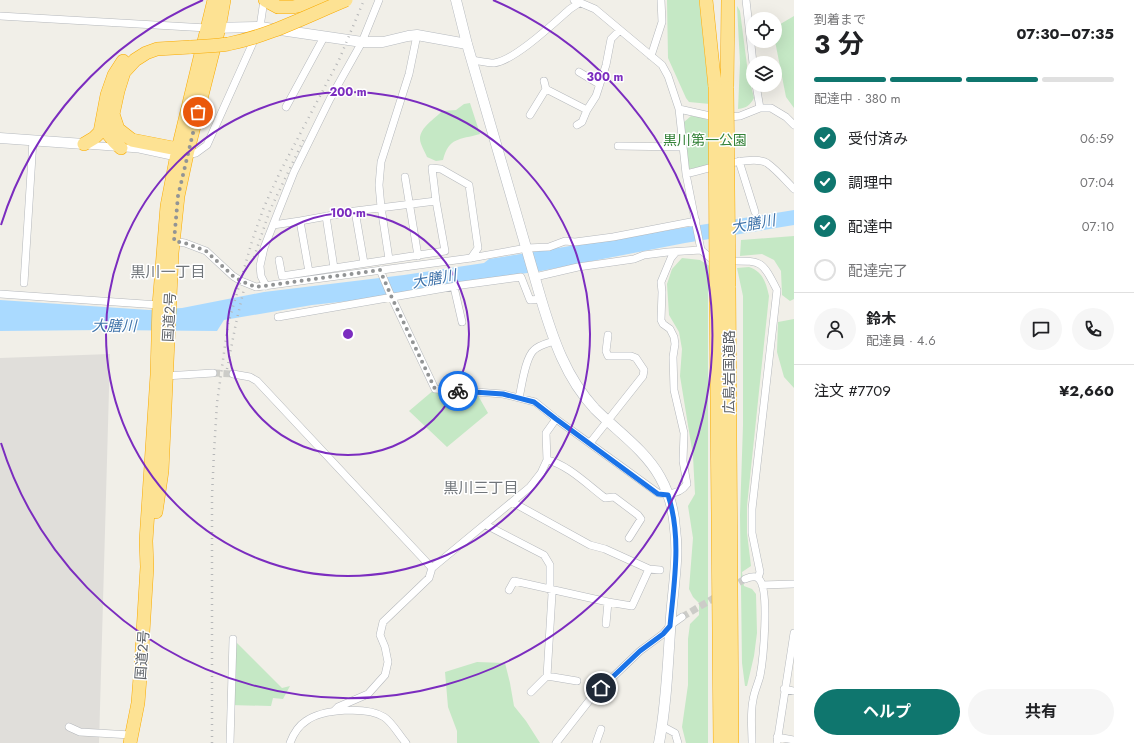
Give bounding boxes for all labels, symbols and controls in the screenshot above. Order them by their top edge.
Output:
text: 到着まで [814,10,866,29]
map controls [746,12,782,92]
button: locate [746,12,782,48]
text: 07:30–07:35 [1016,23,1114,45]
text: 3 分 [814,25,864,63]
button: layers [746,56,782,92]
text: 300 m [587,68,624,86]
text: 200 m [329,83,367,101]
text: 配達中 · 380 m [814,89,901,108]
pin [181,95,215,129]
icon: bag [187,101,209,123]
icon: check [814,127,836,149]
text: 受付済み [848,128,908,150]
text: 06:59 [1080,129,1114,148]
park label: 黒川第一公園 [663,130,747,150]
icon: check [814,171,836,193]
text: 調理中 [848,172,893,194]
text: 07:04 [1080,173,1114,192]
text: 100 m [330,204,366,222]
water label: 大膳川 [729,209,779,239]
icon: check [814,215,836,237]
text: 配達中 [848,216,893,238]
text: 07:10 [1082,217,1114,236]
text: 配達完了 [848,260,908,282]
district label: 黒川一丁目 [130,261,206,283]
water label: 大膳川 [410,264,460,294]
street label: 国道2号 [158,292,180,342]
button: person [814,308,856,350]
text: 鈴木 [866,308,896,330]
button: chat [1020,308,1062,350]
button: phone [1072,308,1114,350]
water label: 大膳川 [91,315,138,337]
centre of rings [341,327,355,341]
street label: 広島岩国道路 [719,330,739,414]
text: 配達員 · 4.6 [866,331,936,350]
courier [438,371,478,411]
icon: bike [447,380,469,402]
text: 注文 #7709 [814,380,891,402]
text: ¥2,660 [1059,380,1114,402]
district label: 黒川三丁目 [443,477,519,499]
street label: 国道2号 [130,629,154,681]
pin [584,671,618,705]
icon: home [590,677,612,699]
button: ヘルプ [814,689,960,735]
button: 共有 [968,689,1114,735]

